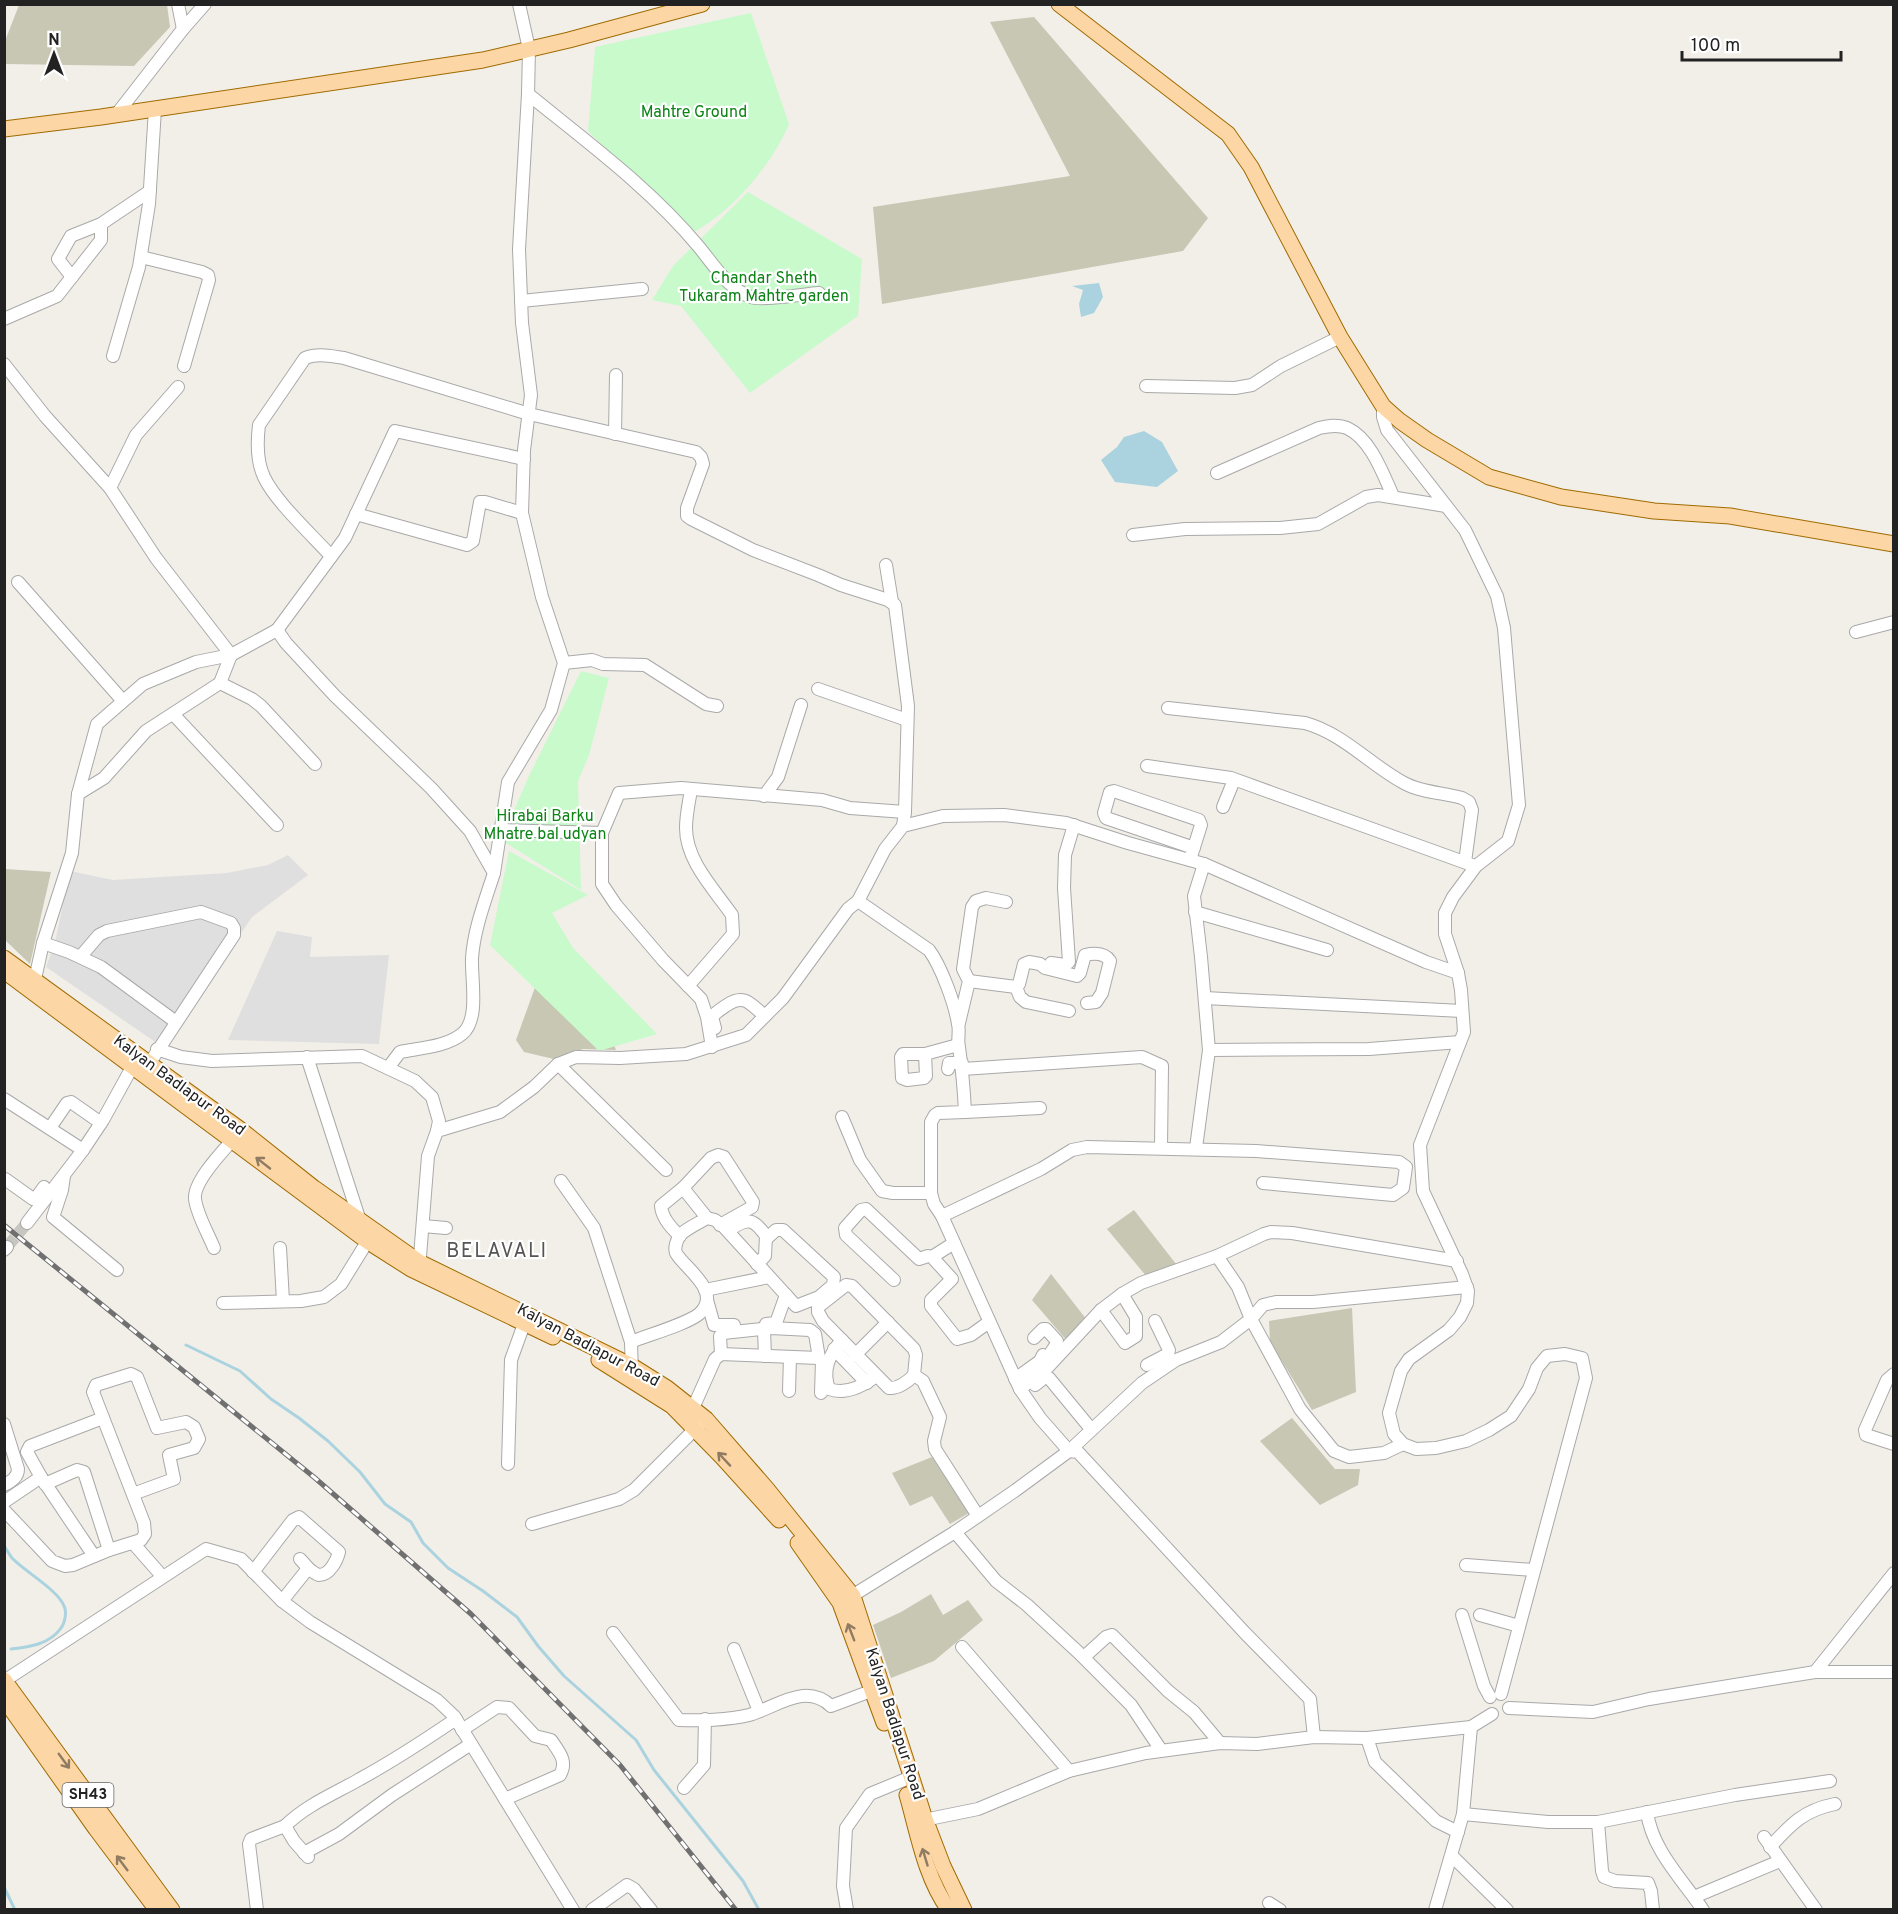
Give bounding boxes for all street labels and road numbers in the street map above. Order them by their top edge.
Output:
street label: Kalyan Badlapur Road [109,1031,249,1141]
street label: Kalyan Badlapur Road [513,1300,663,1392]
street label: Kalyan Badlapur Road [860,1645,928,1803]
road number: SH43 [62,1783,113,1807]

